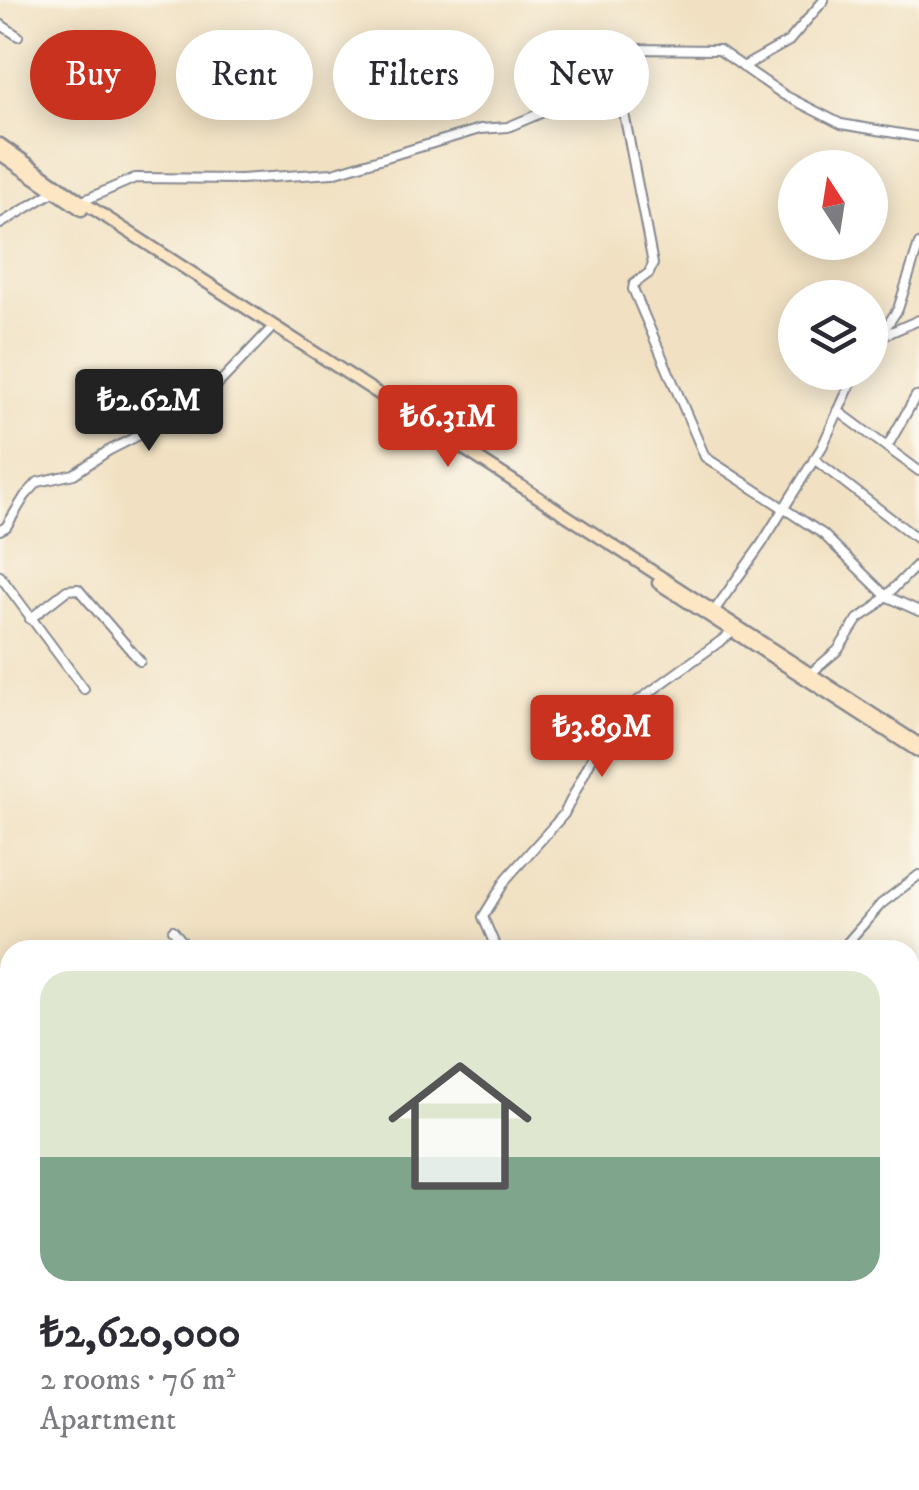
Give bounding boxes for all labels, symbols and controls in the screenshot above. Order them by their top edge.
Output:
chip: Buy [30,30,156,120]
chip: Rent [176,30,313,120]
chip: Filters [333,30,494,120]
chip: New [514,30,649,120]
north arrow [778,150,888,260]
map controls [778,150,888,390]
button: layers [778,280,888,390]
pin: ₺2.62M [68,369,230,454]
text: ₺2.62M [97,381,201,421]
pin: ₺6.31M [367,385,529,470]
text: ₺6.31M [400,397,496,437]
pin: ₺3.89M [521,695,683,780]
text: ₺3.89M [552,707,652,747]
icon: home [370,1036,550,1216]
text: ₺2,620,000 [40,1308,241,1360]
text: 2 rooms · 76 m² [40,1360,235,1400]
text: Apartment [40,1400,176,1440]

